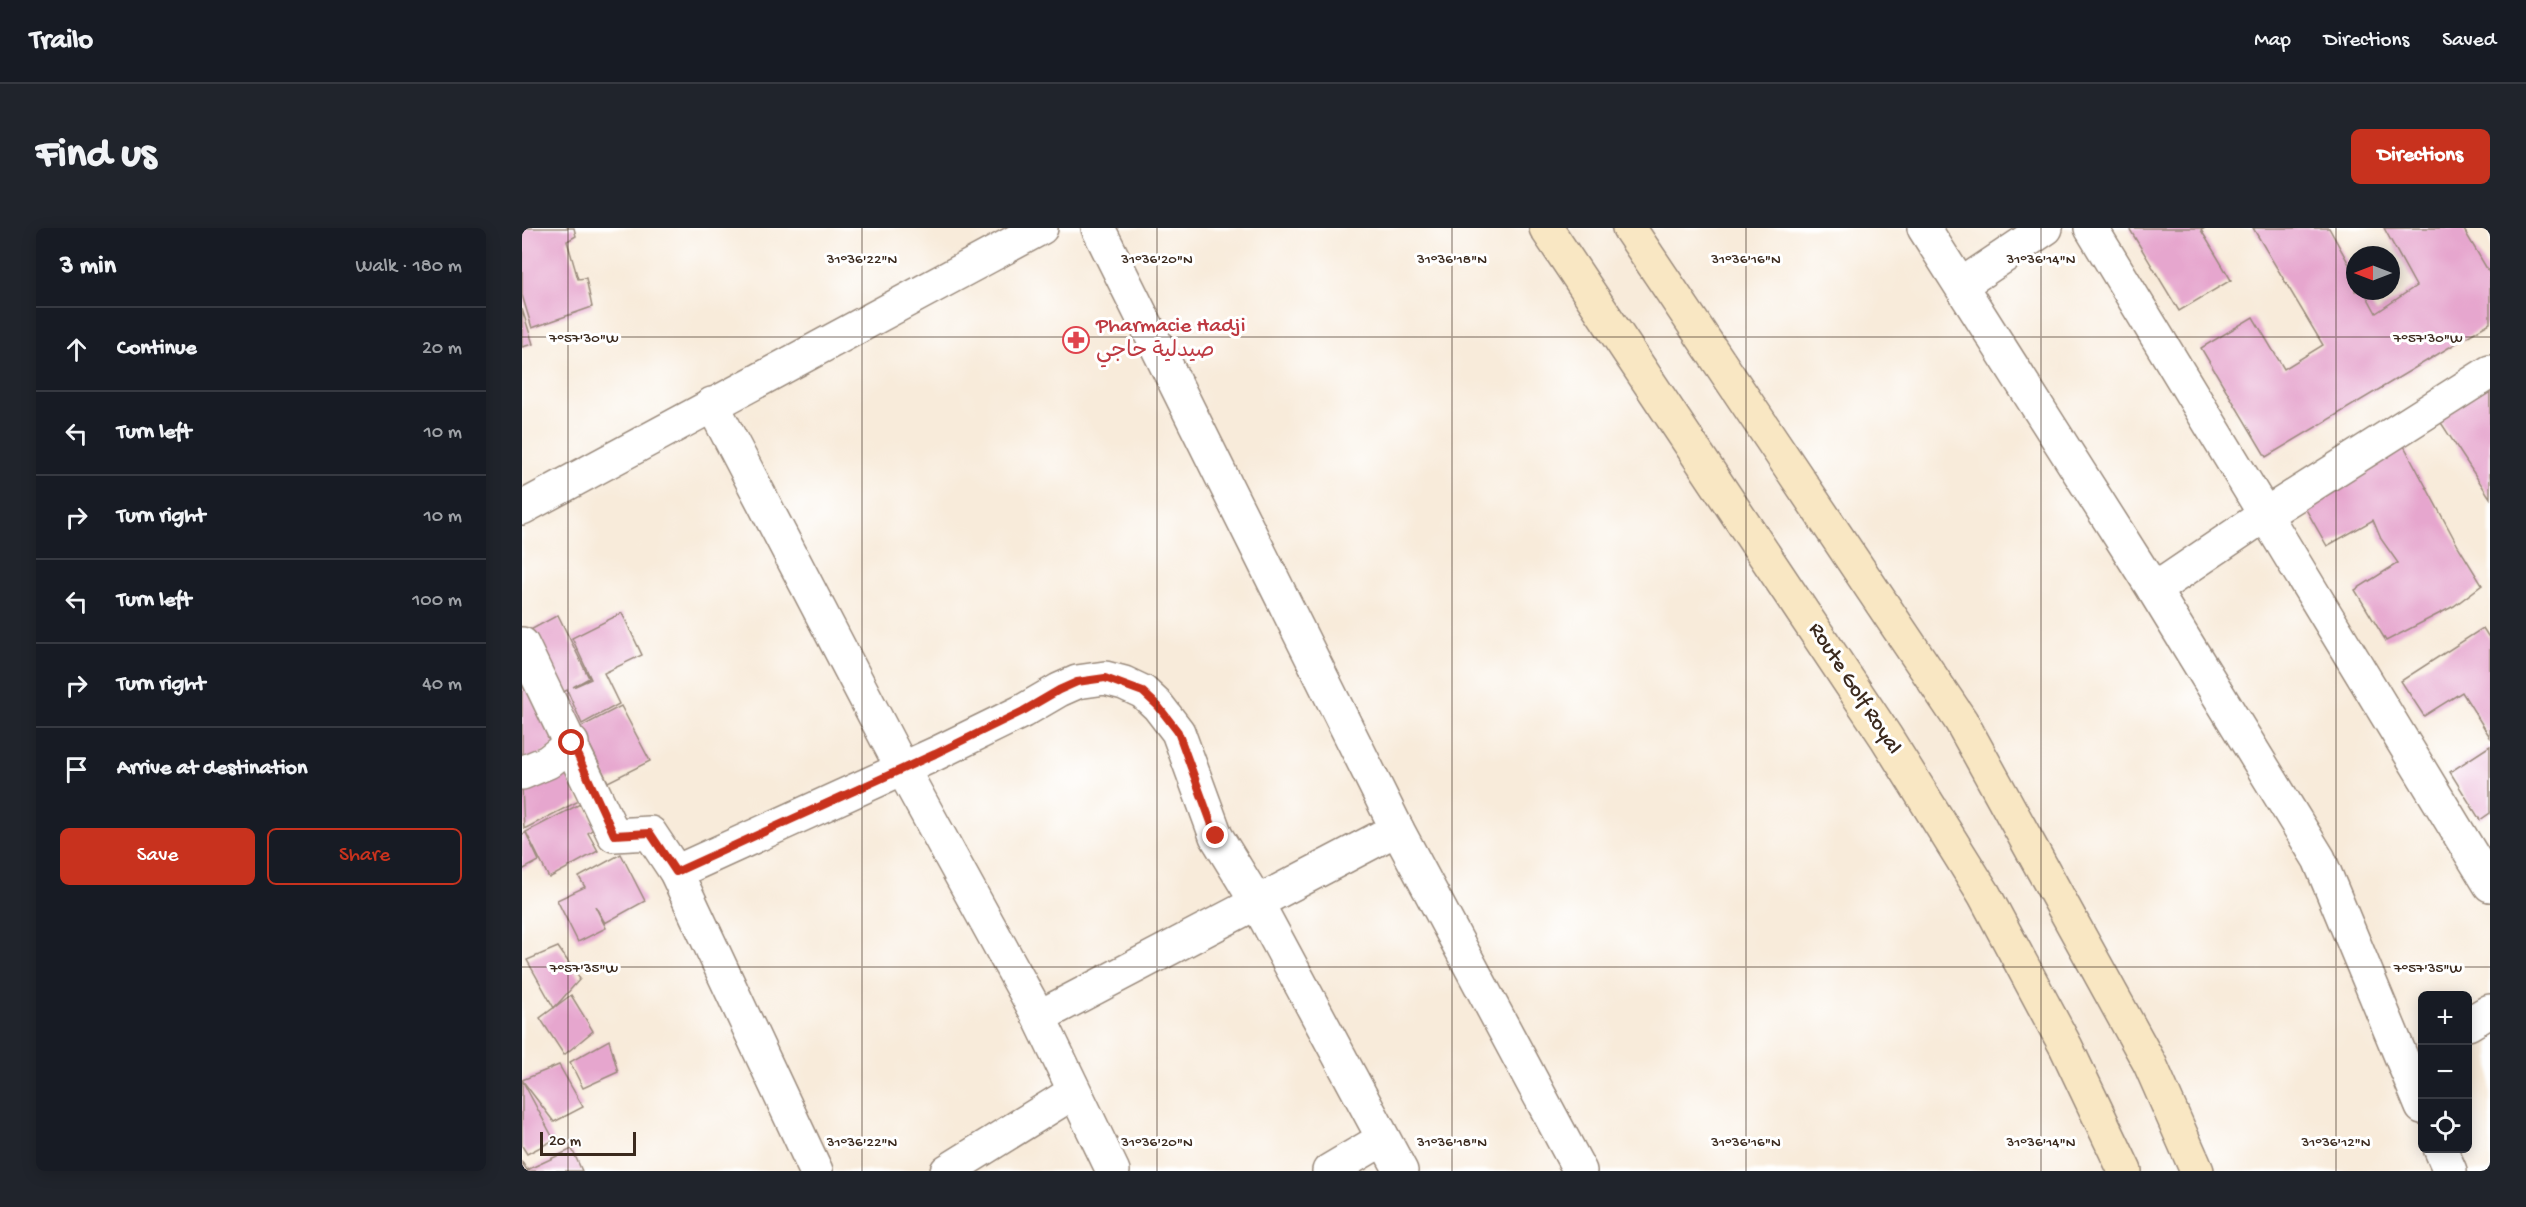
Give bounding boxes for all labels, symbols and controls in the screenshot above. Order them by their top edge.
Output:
text: Trailo [30,25,93,58]
text: Map [2254,29,2291,54]
text: Directions [2324,29,2409,54]
text: Saved [2442,29,2496,54]
button: Directions [2351,129,2490,184]
text: Find us [36,132,156,181]
north arrow [2346,246,2400,300]
text: 31°36'22"N [826,251,897,269]
text: 31°36'20"N [1120,251,1193,269]
text: 31°36'18"N [1416,251,1487,269]
text: 31°36'16"N [1710,251,1781,269]
text: 31°36'14"N [2006,251,2076,269]
text: 3 min [60,252,116,283]
text: Walk · 180 m [355,256,462,279]
place label: Pharmacie Hadji صيدلية حاجي [1095,314,1245,368]
pharmacy icon: Pharmacie Hadji صيدلية حاجي [1061,325,1091,355]
text: 7°57'30"W [548,330,619,348]
text: 7°57'30"W [2392,330,2463,348]
icon: ahead [60,333,93,366]
text: Continue [117,336,197,362]
text: 20 m [422,338,462,361]
icon: left [60,417,93,450]
text: Turn left [117,420,191,446]
text: 10 m [424,422,462,445]
icon: right [60,501,93,534]
text: Turn right [117,504,205,530]
text: 10 m [424,506,462,529]
icon: left [60,585,93,618]
text: Turn left [117,588,191,614]
text: 100 m [412,590,462,613]
street label: Route Golf Royal [1802,618,1906,760]
icon: right [60,669,93,702]
text: Turn right [117,672,205,698]
text: 40 m [422,674,462,697]
route start [558,729,584,755]
icon: arrive [60,753,93,786]
text: Arrive at destination [117,756,307,782]
route end [1202,822,1228,848]
button: Save [60,828,255,885]
button: Share [267,828,462,885]
text: 7°57'35"W [549,960,619,978]
text: 7°57'35"W [2393,960,2463,978]
map controls [2418,991,2472,1153]
button: + [2418,991,2472,1045]
button: − [2418,1045,2472,1099]
button: locate [2418,1099,2472,1153]
scale bar [540,1129,636,1156]
text: 20 m [549,1133,581,1152]
text: 31°36'22"N [826,1134,897,1152]
text: 31°36'20"N [1120,1134,1193,1152]
text: 31°36'18"N [1416,1134,1487,1152]
text: 31°36'16"N [1710,1134,1781,1152]
text: 31°36'14"N [2006,1134,2076,1152]
text: 31°36'12"N [2300,1134,2371,1152]

